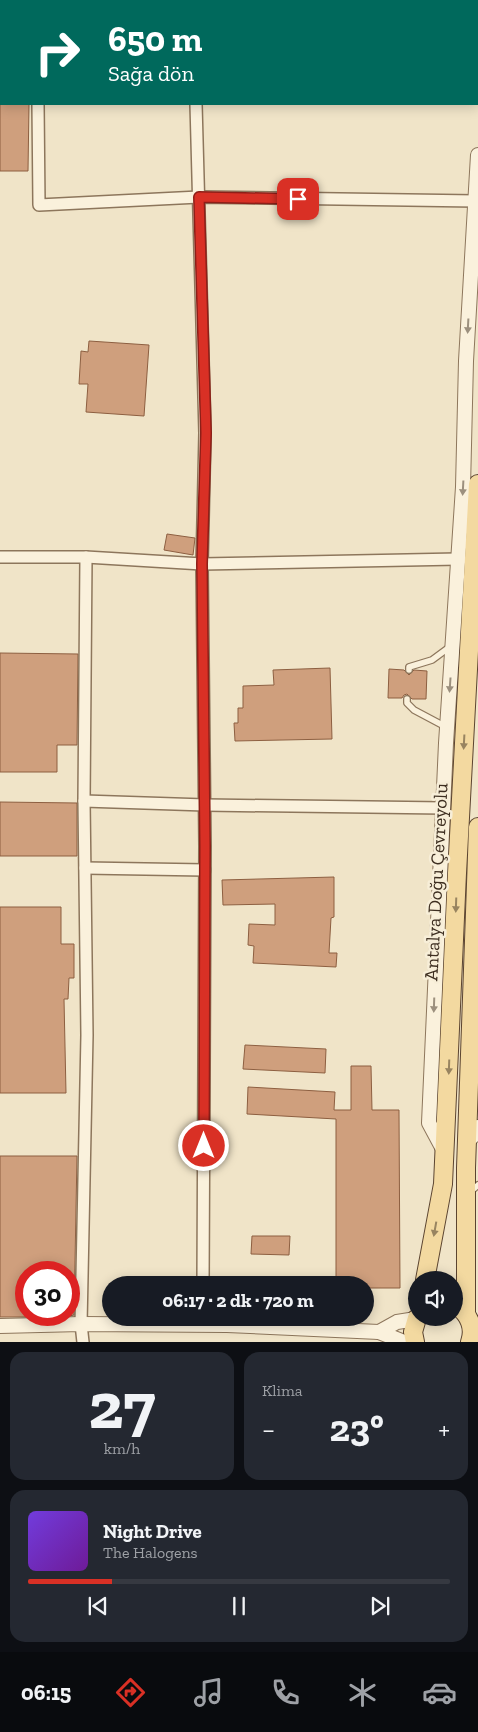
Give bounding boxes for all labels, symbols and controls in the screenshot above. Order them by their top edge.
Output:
text: 650 m [108,18,202,60]
icon: right [25,20,90,85]
text: Sağa dön [108,60,194,87]
pin [277,178,319,220]
icon: arrive [284,185,312,213]
one-way arrow [464,318,472,334]
one-way arrow [459,480,467,496]
one-way arrow [446,678,454,694]
one-way arrow [460,735,468,751]
street label: Antalya Doğu Çevreyolu [419,782,453,981]
one-way arrow [451,897,459,913]
one-way arrow [430,997,438,1013]
one-way arrow [445,1059,453,1075]
position arrow [177,1119,229,1171]
one-way arrow [430,1221,438,1237]
speed limit sign: 30 [15,1261,80,1326]
map controls [408,1271,463,1326]
button: sound [408,1271,463,1326]
text: 06:17 · 2 dk · 720 m [162,1289,314,1312]
text: 27 [88,1367,156,1445]
text: Klima [262,1381,303,1400]
text: 23° [329,1405,384,1451]
text: − [262,1413,275,1446]
text: + [438,1413,450,1446]
text: km/h [104,1439,140,1458]
text: Night Drive [103,1520,202,1543]
text: The Halogens [103,1543,198,1562]
icon: previous [84,1592,112,1620]
icon: pause [225,1592,253,1620]
icon: next [366,1592,394,1620]
icon: directions [113,1675,148,1710]
icon: music [191,1675,226,1710]
icon: phone [268,1675,303,1710]
icon: climate [345,1675,380,1710]
icon: car [422,1675,457,1710]
text: 06:15 [21,1679,71,1706]

